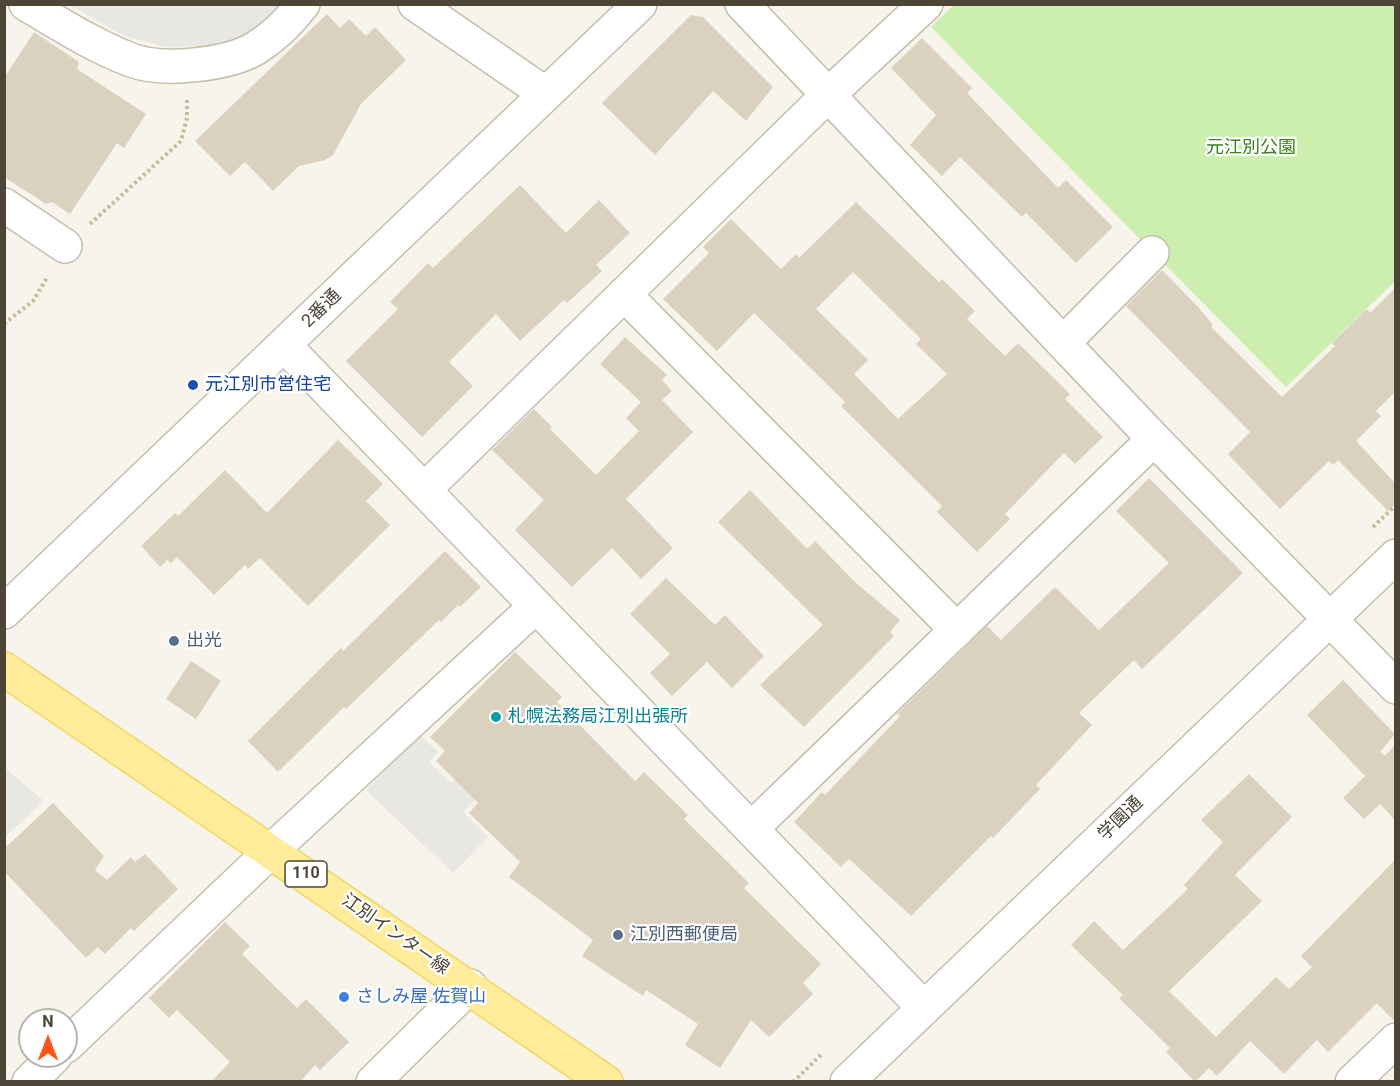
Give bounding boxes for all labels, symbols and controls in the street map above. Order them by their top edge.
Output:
park label: 元江別公園 [1206,137,1296,159]
street label: 2番通 [298,285,346,333]
place label: 元江別市営住宅 [205,374,331,396]
marker: 元江別市営住宅 [186,378,200,392]
place label: 出光 [186,630,222,652]
marker: 出光 [167,634,181,648]
place label: 札幌法務局江別出張所 [508,706,688,728]
marker: 札幌法務局江別出張所 [489,710,503,724]
street label: 学園通 [1094,792,1148,846]
road number: 110 [285,861,327,887]
street label: 江別インター線 [337,890,453,980]
place label: 江別西郵便局 [630,924,738,946]
marker: 江別西郵便局 [611,928,625,942]
place label: さしみ屋 佐賀山 [356,986,486,1008]
marker: さしみ屋 佐賀山 [337,990,351,1004]
north arrow [18,1008,78,1068]
text: N [42,1012,54,1031]

